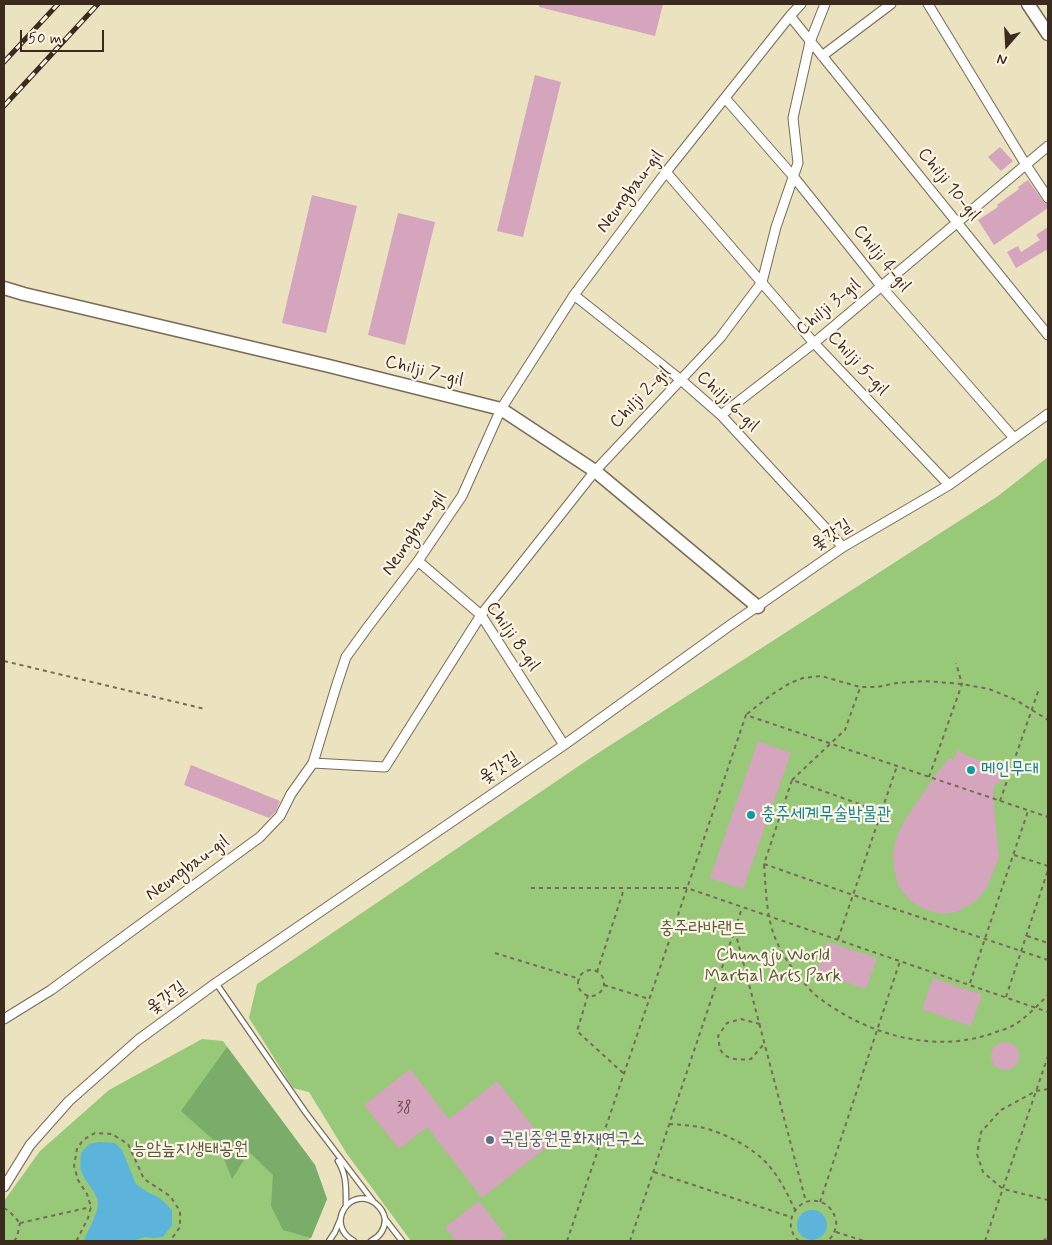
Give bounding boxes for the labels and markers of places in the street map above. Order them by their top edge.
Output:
place label: 메인무대 [981,759,1039,781]
marker: 메인무대 [965,764,977,776]
place label: 충주세계무술박물관 [761,804,891,826]
marker: 충주세계무술박물관 [745,809,757,821]
place label: 국립중원문화재연구소 [500,1129,645,1151]
marker: 국립중원문화재연구소 [484,1134,496,1146]

